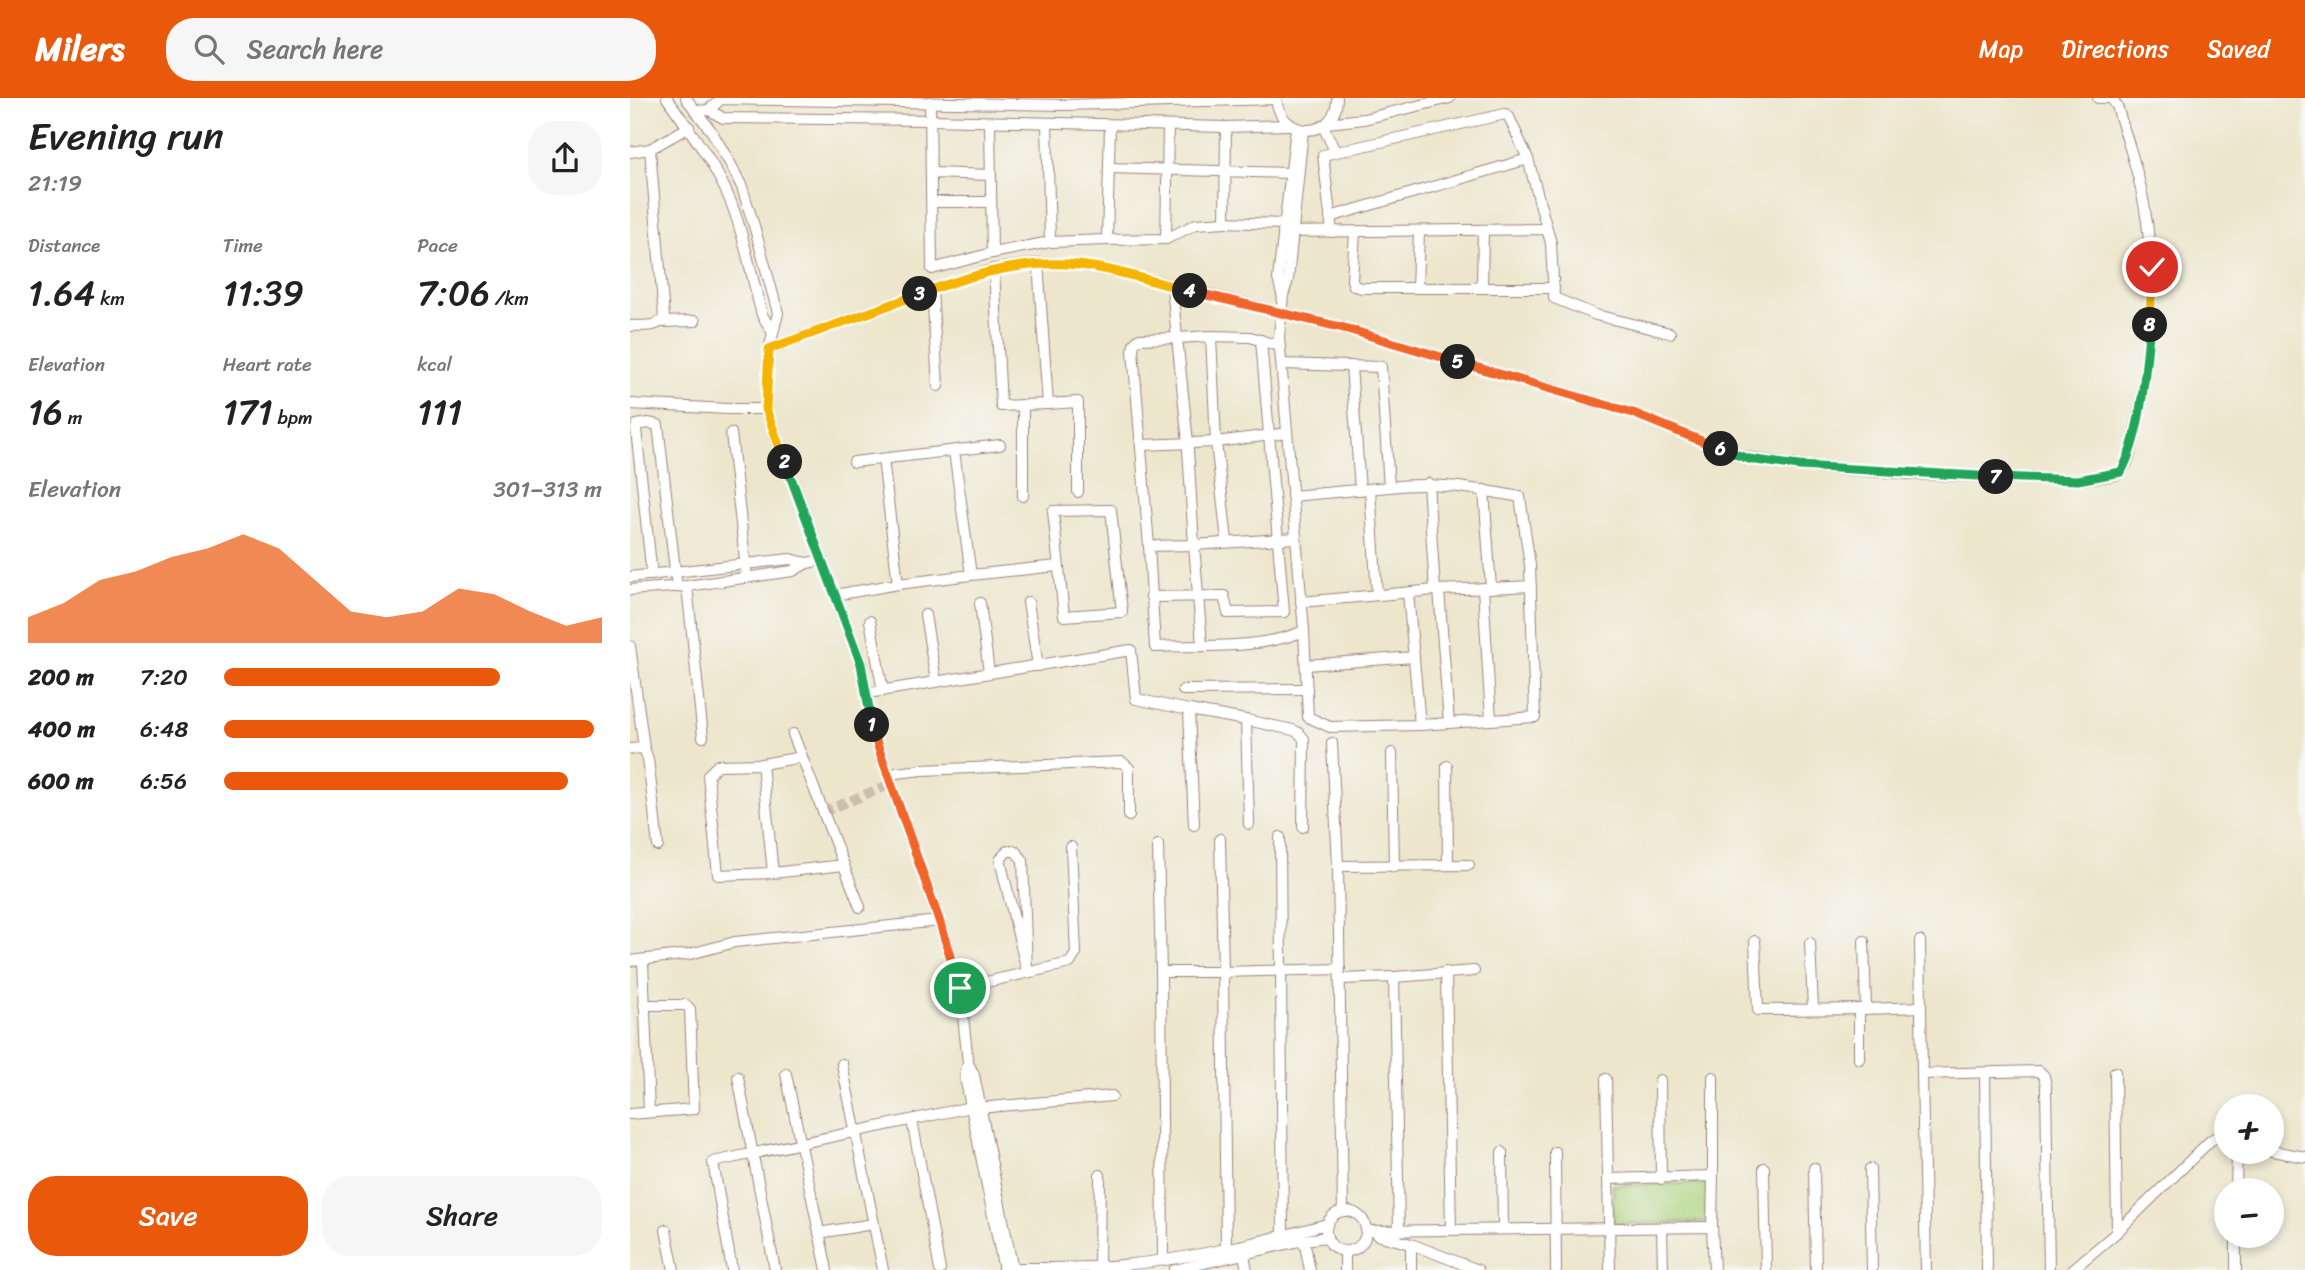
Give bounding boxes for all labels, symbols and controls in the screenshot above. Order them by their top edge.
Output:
search box [166,18,656,81]
text: Milers [35,20,124,78]
text: Search here [246,26,383,72]
text: Map [1979,28,2023,70]
text: Directions [2061,28,2169,70]
text: Saved [2207,28,2270,70]
icon: search [190,30,228,68]
text: Evening run [28,103,224,170]
button: share [528,121,602,195]
text: 21:19 [28,163,82,204]
text: Distance [28,229,100,262]
text: Time [223,229,263,262]
text: Pace [417,229,458,262]
pin [2122,237,2182,297]
icon: check [2133,248,2171,286]
text: 1.64 [28,262,95,324]
text: 11:39 [223,262,304,324]
text: 7:06 [417,262,490,324]
pin: 4 [1172,274,1208,308]
text: 4 [1184,274,1195,307]
pin: 3 [902,276,938,312]
text: 3 [914,277,925,310]
text: km [95,282,125,315]
text: /km [490,282,529,315]
pin: 8 [2132,308,2168,342]
text: 8 [2144,308,2155,341]
pin: 5 [1440,344,1476,380]
text: 5 [1452,345,1463,378]
text: Elevation [28,348,105,381]
text: Heart rate [223,348,312,381]
text: kcal [417,348,452,381]
text: 16 [28,381,63,443]
text: 171 [223,381,273,443]
text: 111 [417,381,462,443]
text: m [63,401,82,434]
text: bpm [273,401,313,434]
pin: 6 [1704,432,1738,466]
text: 6 [1715,432,1726,465]
pin: 2 [768,444,802,480]
text: 2 [779,445,790,478]
pin: 7 [1978,460,2014,494]
text: 7 [1990,460,2001,493]
text: Elevation [28,469,121,510]
text: 301–313 m [493,469,602,510]
text: 200 m [28,657,94,698]
text: 7:20 [140,657,188,698]
pin: 1 [854,708,890,742]
text: 1 [867,708,876,741]
text: 400 m [28,709,95,750]
text: 6:48 [140,709,188,750]
text: 600 m [28,761,94,802]
text: 6:56 [140,761,187,802]
pin [930,958,990,1018]
icon: arrive [941,969,979,1007]
map controls [2214,1094,2284,1248]
button: + [2214,1094,2284,1164]
button: Save [28,1176,308,1256]
button: Share [322,1176,602,1256]
button: − [2214,1178,2284,1248]

